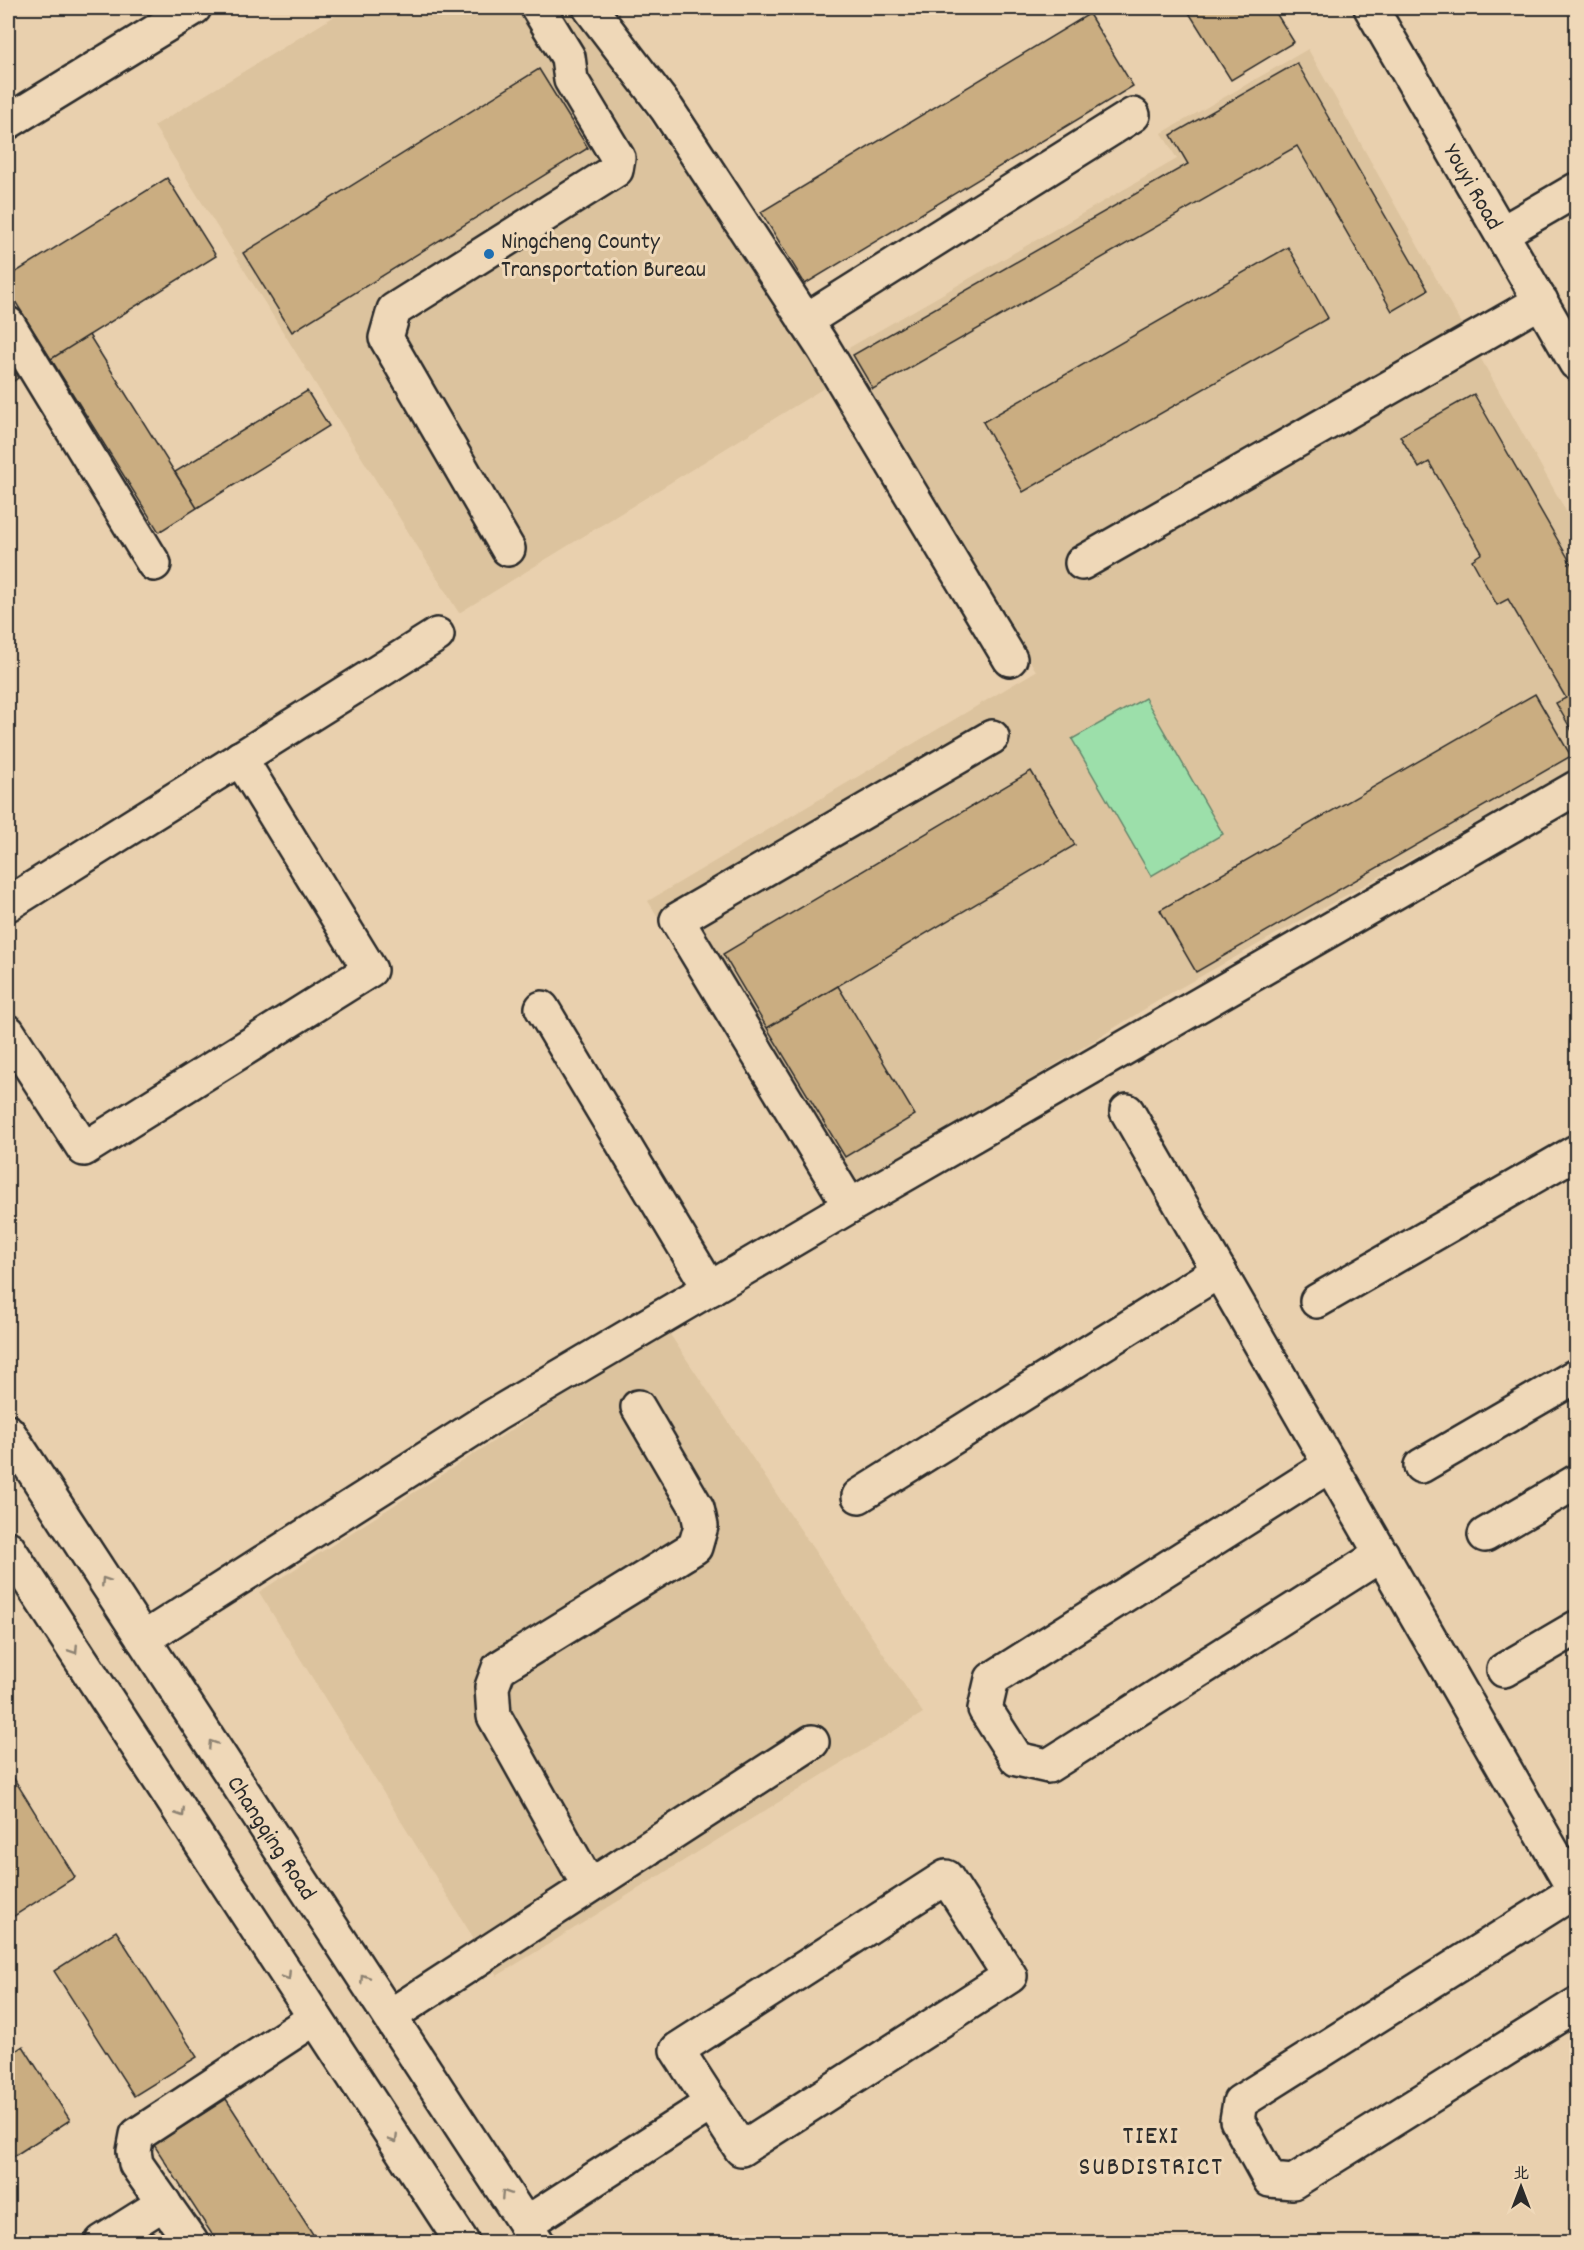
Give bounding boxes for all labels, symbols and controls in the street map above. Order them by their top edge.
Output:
street label: Youyi Road [1433,139,1510,237]
place label: Ningcheng County Transportation Bureau [501,226,706,288]
marker: Ningcheng County Transportation Bureau [482,247,496,261]
one-way arrow [101,1577,112,1588]
one-way arrow [67,1643,78,1654]
one-way arrow [207,1740,219,1750]
street label: Changqing Road [217,1770,323,1908]
one-way arrow [173,1806,184,1817]
one-way arrow [280,1970,292,1980]
one-way arrow [360,1973,371,1984]
district label: TIEXI SUBDISTRICT [1079,2118,1223,2188]
one-way arrow [387,2133,399,2143]
north arrow [1491,2157,1551,2217]
text: 北 [1513,2163,1529,2186]
one-way arrow [502,2189,513,2200]

